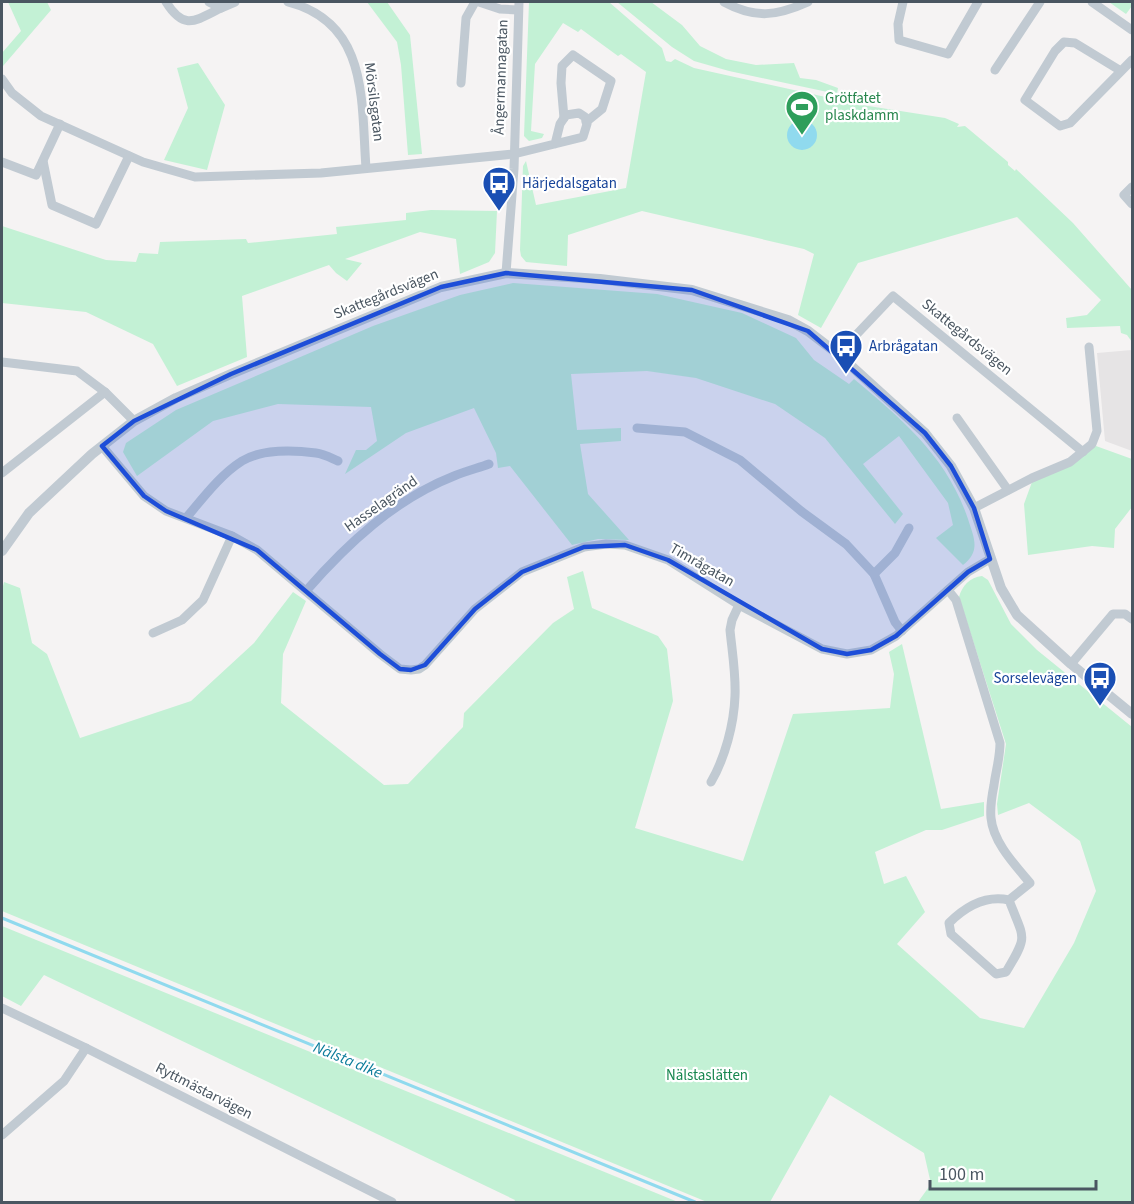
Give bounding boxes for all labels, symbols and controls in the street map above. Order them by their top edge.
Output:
street label: Ångermannagatan [488,19,514,135]
street label: Mörsilsgatan [359,61,389,143]
place label: Grötfatet plaskdamm [825,88,899,126]
sports icon: Grötfatet plaskdamm [784,89,820,136]
bus stop icon: Härjedalsgatan [481,165,517,212]
place label: Härjedalsgatan [522,173,617,194]
street label: Skattegårdsvägen [330,263,442,325]
street label: Skattegårdsvägen [917,294,1017,380]
bus stop icon: Arbrågatan [828,328,864,375]
place label: Arbrågatan [869,336,938,357]
street label: Hasselagränd [340,471,422,537]
street label: Timrågatan [666,538,738,592]
bus stop icon: Sorselevägen [1082,660,1118,707]
place label: Sorselevägen [993,668,1077,689]
water label: Nälsta dike [310,1036,386,1084]
street label: Ryttmästarvägen [152,1057,256,1125]
park label: Nälstaslätten [666,1065,748,1086]
scale bar [930,1153,1096,1191]
text: 100 m [939,1162,984,1187]

